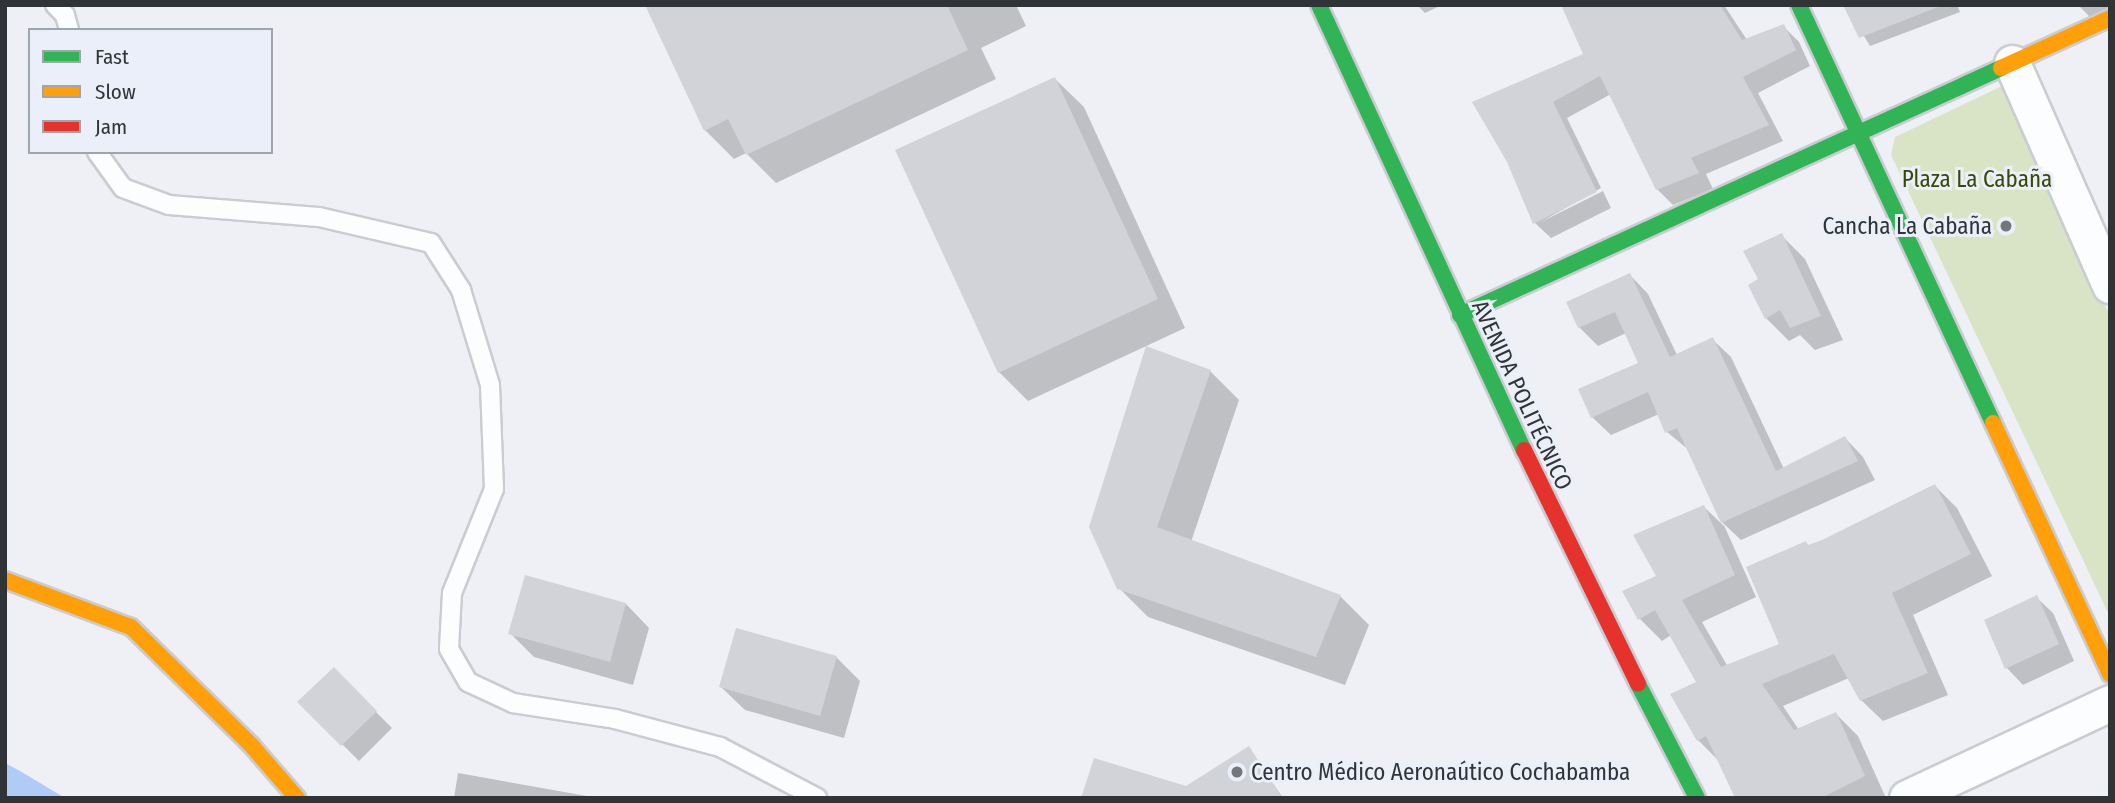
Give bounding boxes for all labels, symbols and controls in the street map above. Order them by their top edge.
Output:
legend [28,28,273,154]
text: Fast [95,44,129,70]
text: Slow [95,79,136,105]
text: Jam [95,114,127,140]
park label: Plaza La Cabaña [1902,165,2052,193]
place label: Cancha La Cabaña [1822,212,1992,240]
marker: Cancha La Cabaña [1998,218,2014,234]
street label: AVENIDA POLITÉCNICO [1466,296,1578,494]
place label: Centro Médico Aeronaútico Cochabamba [1251,758,1630,786]
marker: Centro Médico Aeronaútico Cochabamba [1229,764,1245,780]

